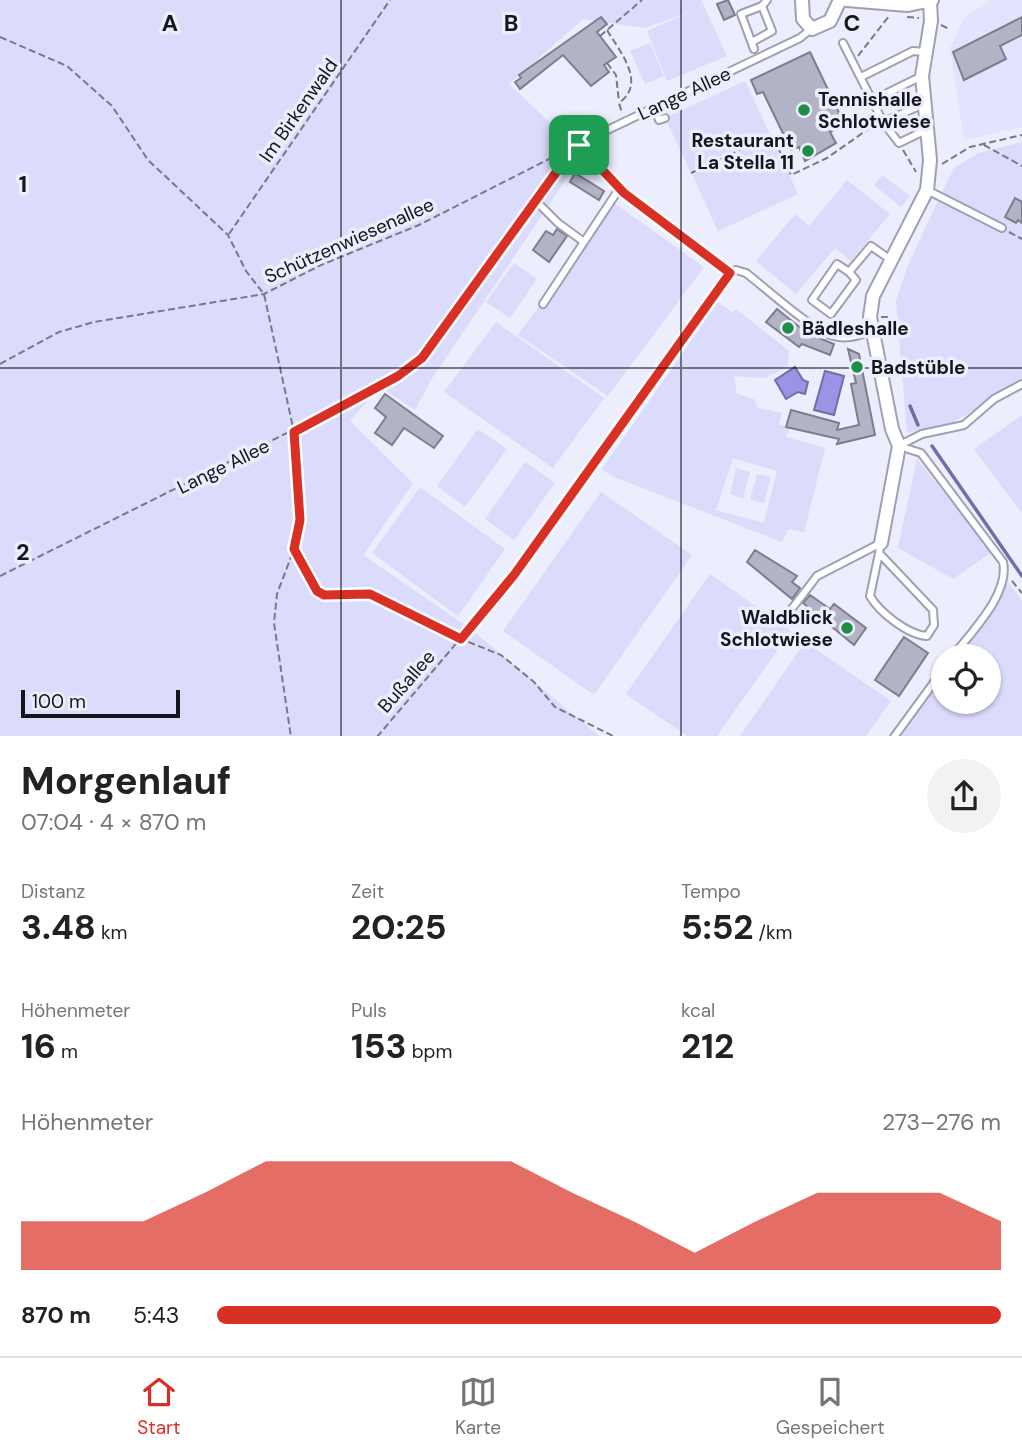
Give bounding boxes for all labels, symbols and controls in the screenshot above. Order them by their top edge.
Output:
text: A [162,8,178,38]
text: B [504,8,518,38]
text: C [844,8,860,38]
street label: Im Birkenwald [254,54,343,167]
street label: Lange Allee [634,61,735,126]
place label: Tennishalle Schlotwiese [818,87,931,134]
marker: Tennishalle Schlotwiese [796,102,812,118]
pin [549,115,609,175]
icon: arrive [560,126,598,164]
place label: Restaurant La Stella 11 [691,128,794,175]
marker: Restaurant La Stella 11 [800,143,816,159]
text: 1 [19,169,27,199]
street label: Schützenwiesenallee [261,192,438,289]
place label: Bädleshalle [802,316,909,341]
marker: Bädleshalle [780,320,796,336]
place label: Badstüble [871,355,965,380]
marker: Badstüble [849,359,865,375]
street label: Lange Allee [173,433,274,500]
text: 2 [16,537,30,567]
place label: Waldblick Schlotwiese [720,605,833,652]
marker: Waldblick Schlotwiese [839,620,855,636]
map controls [931,644,1001,714]
button: locate [931,644,1001,714]
street label: Bußallee [372,645,441,718]
scale bar [21,688,180,719]
text: 100 m [32,689,86,714]
text: Morgenlauf [21,756,231,806]
button: share [927,759,1001,833]
text: 07:04 · 4 × 870 m [21,807,206,837]
text: Distanz [21,879,85,904]
text: Zeit [351,879,384,904]
text: Tempo [681,879,741,904]
text: 3.48 [21,904,96,950]
text: 20:25 [351,904,447,950]
text: 5:52 [681,904,753,950]
text: km [96,920,127,945]
text: /km [753,920,792,945]
text: Höhenmeter [21,998,130,1023]
text: Puls [351,998,387,1023]
text: kcal [681,998,715,1023]
text: 16 [21,1023,56,1069]
text: 153 [351,1023,407,1069]
text: 212 [681,1023,734,1069]
text: m [56,1039,78,1064]
text: bpm [407,1039,452,1064]
text: Höhenmeter [21,1107,153,1137]
text: 273–276 m [882,1107,1001,1137]
text: 870 m [21,1300,91,1330]
text: 5:43 [133,1300,179,1330]
tab: Start [137,1373,181,1440]
tab: Karte [455,1373,501,1440]
tab: Gespeichert [776,1373,885,1440]

